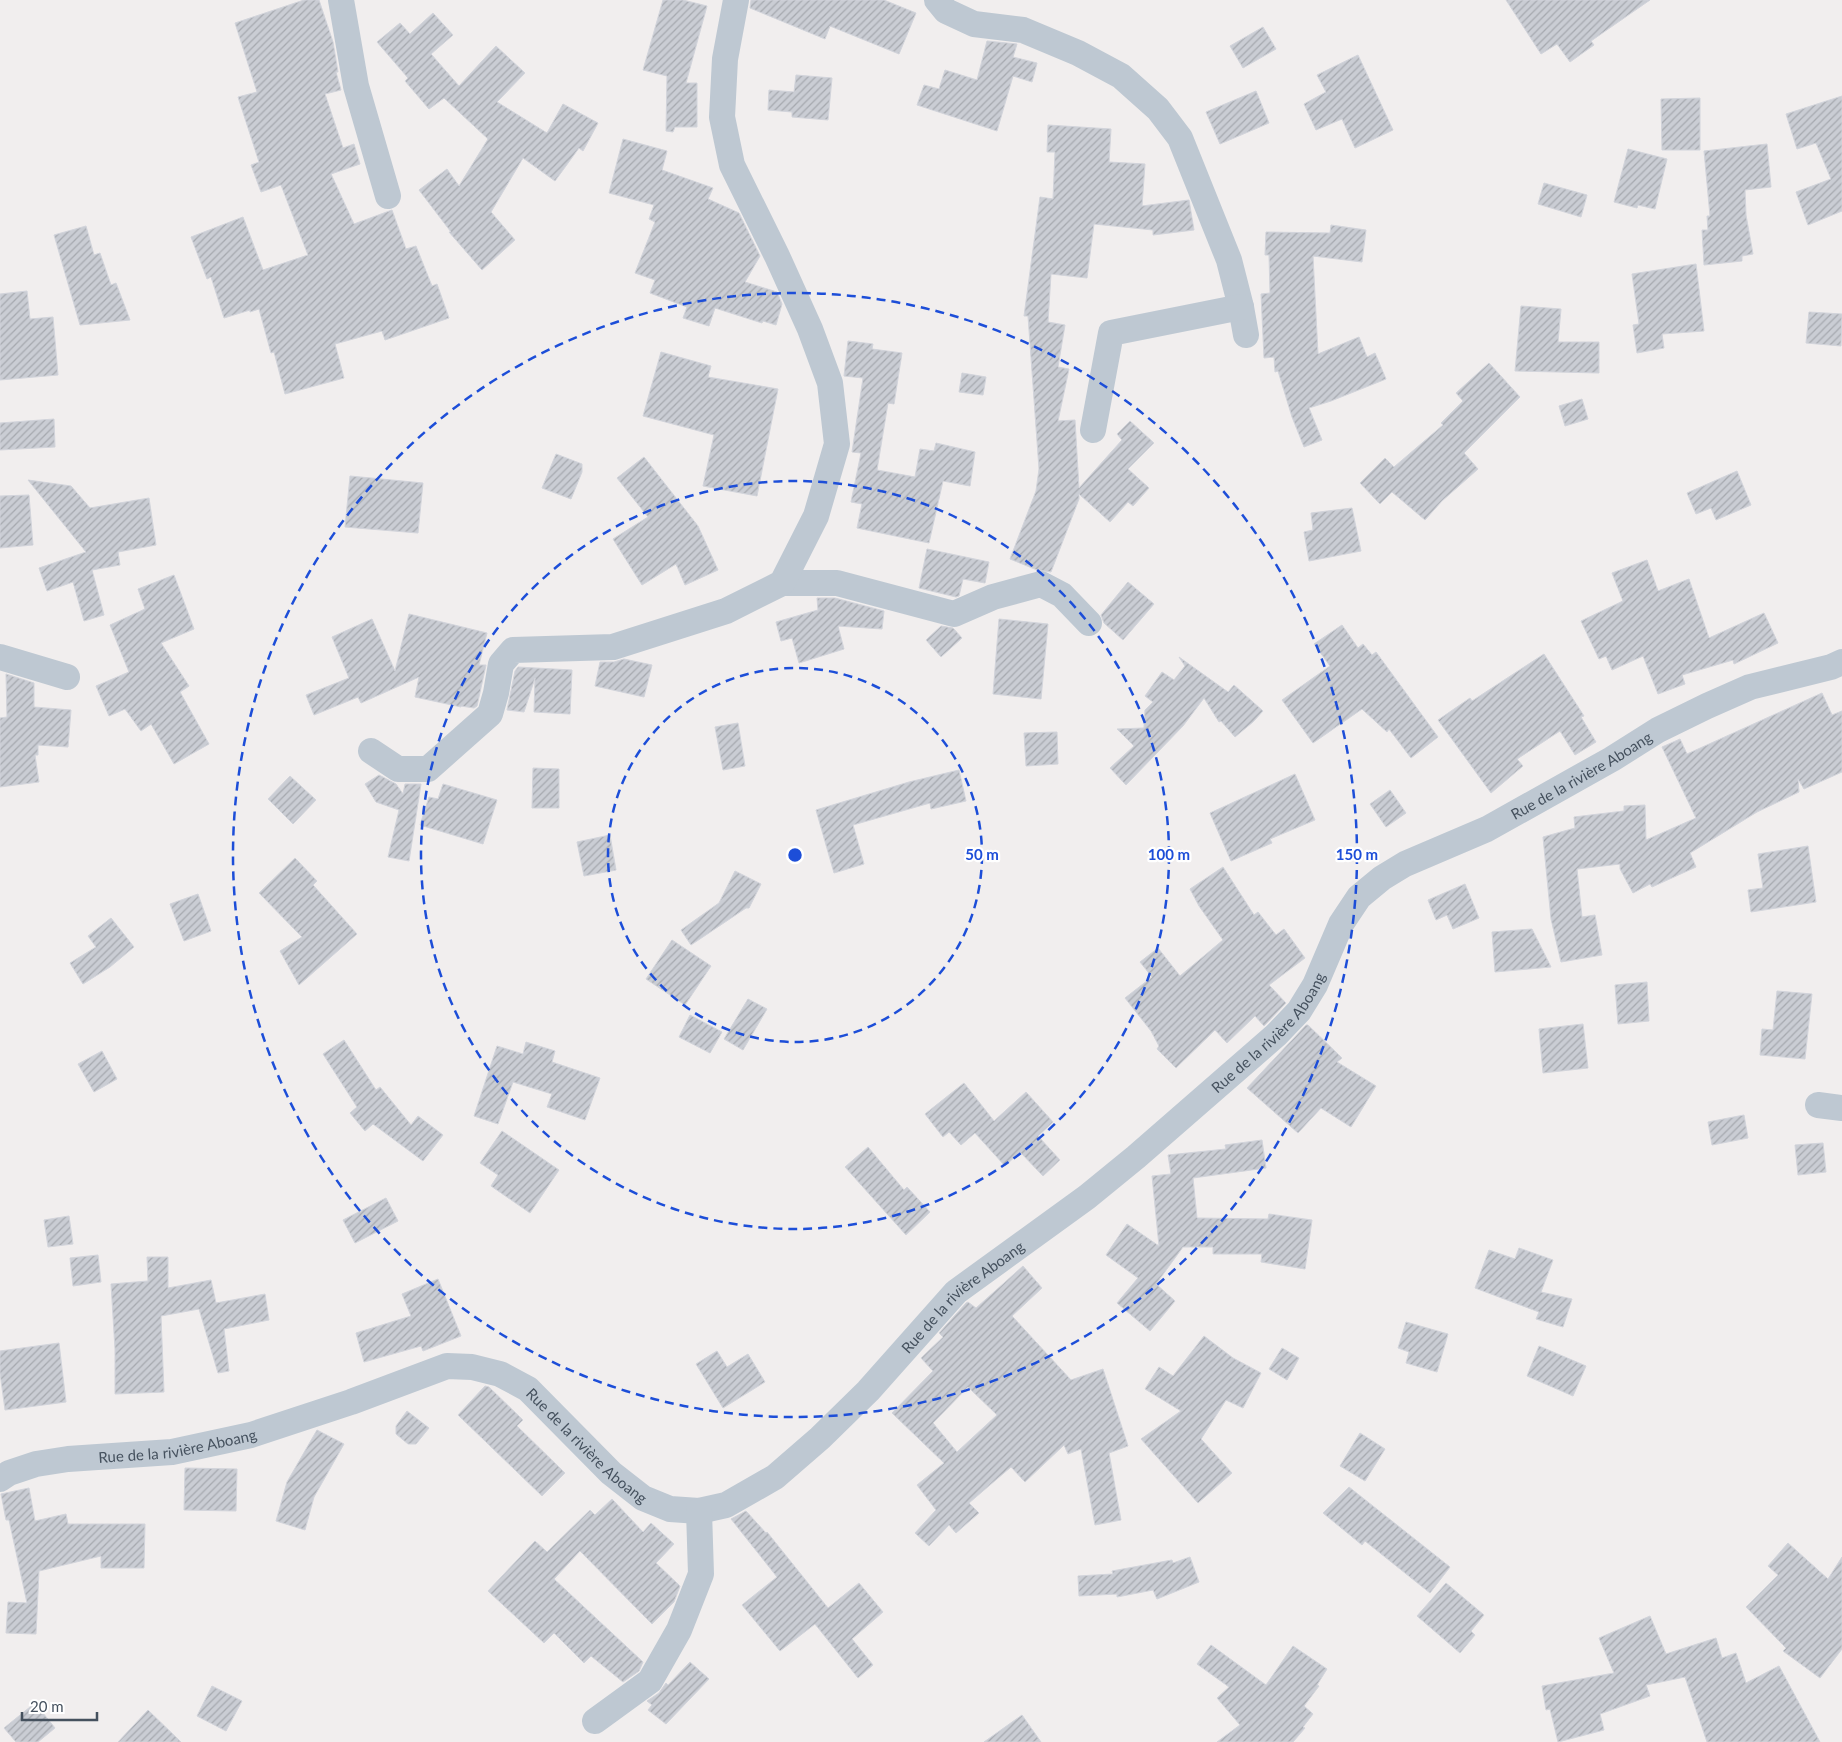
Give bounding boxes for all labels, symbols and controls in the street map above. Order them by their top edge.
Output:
street label: Rue de la rivière Aboang [1507,727,1655,823]
text: 50 m [965,845,999,863]
text: 100 m [1148,845,1190,863]
text: 150 m [1336,845,1378,863]
centre of rings [786,846,804,864]
street label: Rue de la rivière Aboang [1207,969,1328,1096]
street label: Rue de la rivière Aboang [897,1237,1027,1356]
street label: Rue de la rivière Aboang [523,1384,651,1507]
street label: Rue de la rivière Aboang [98,1425,259,1466]
scale bar [22,1690,98,1722]
text: 20 m [30,1697,64,1715]

